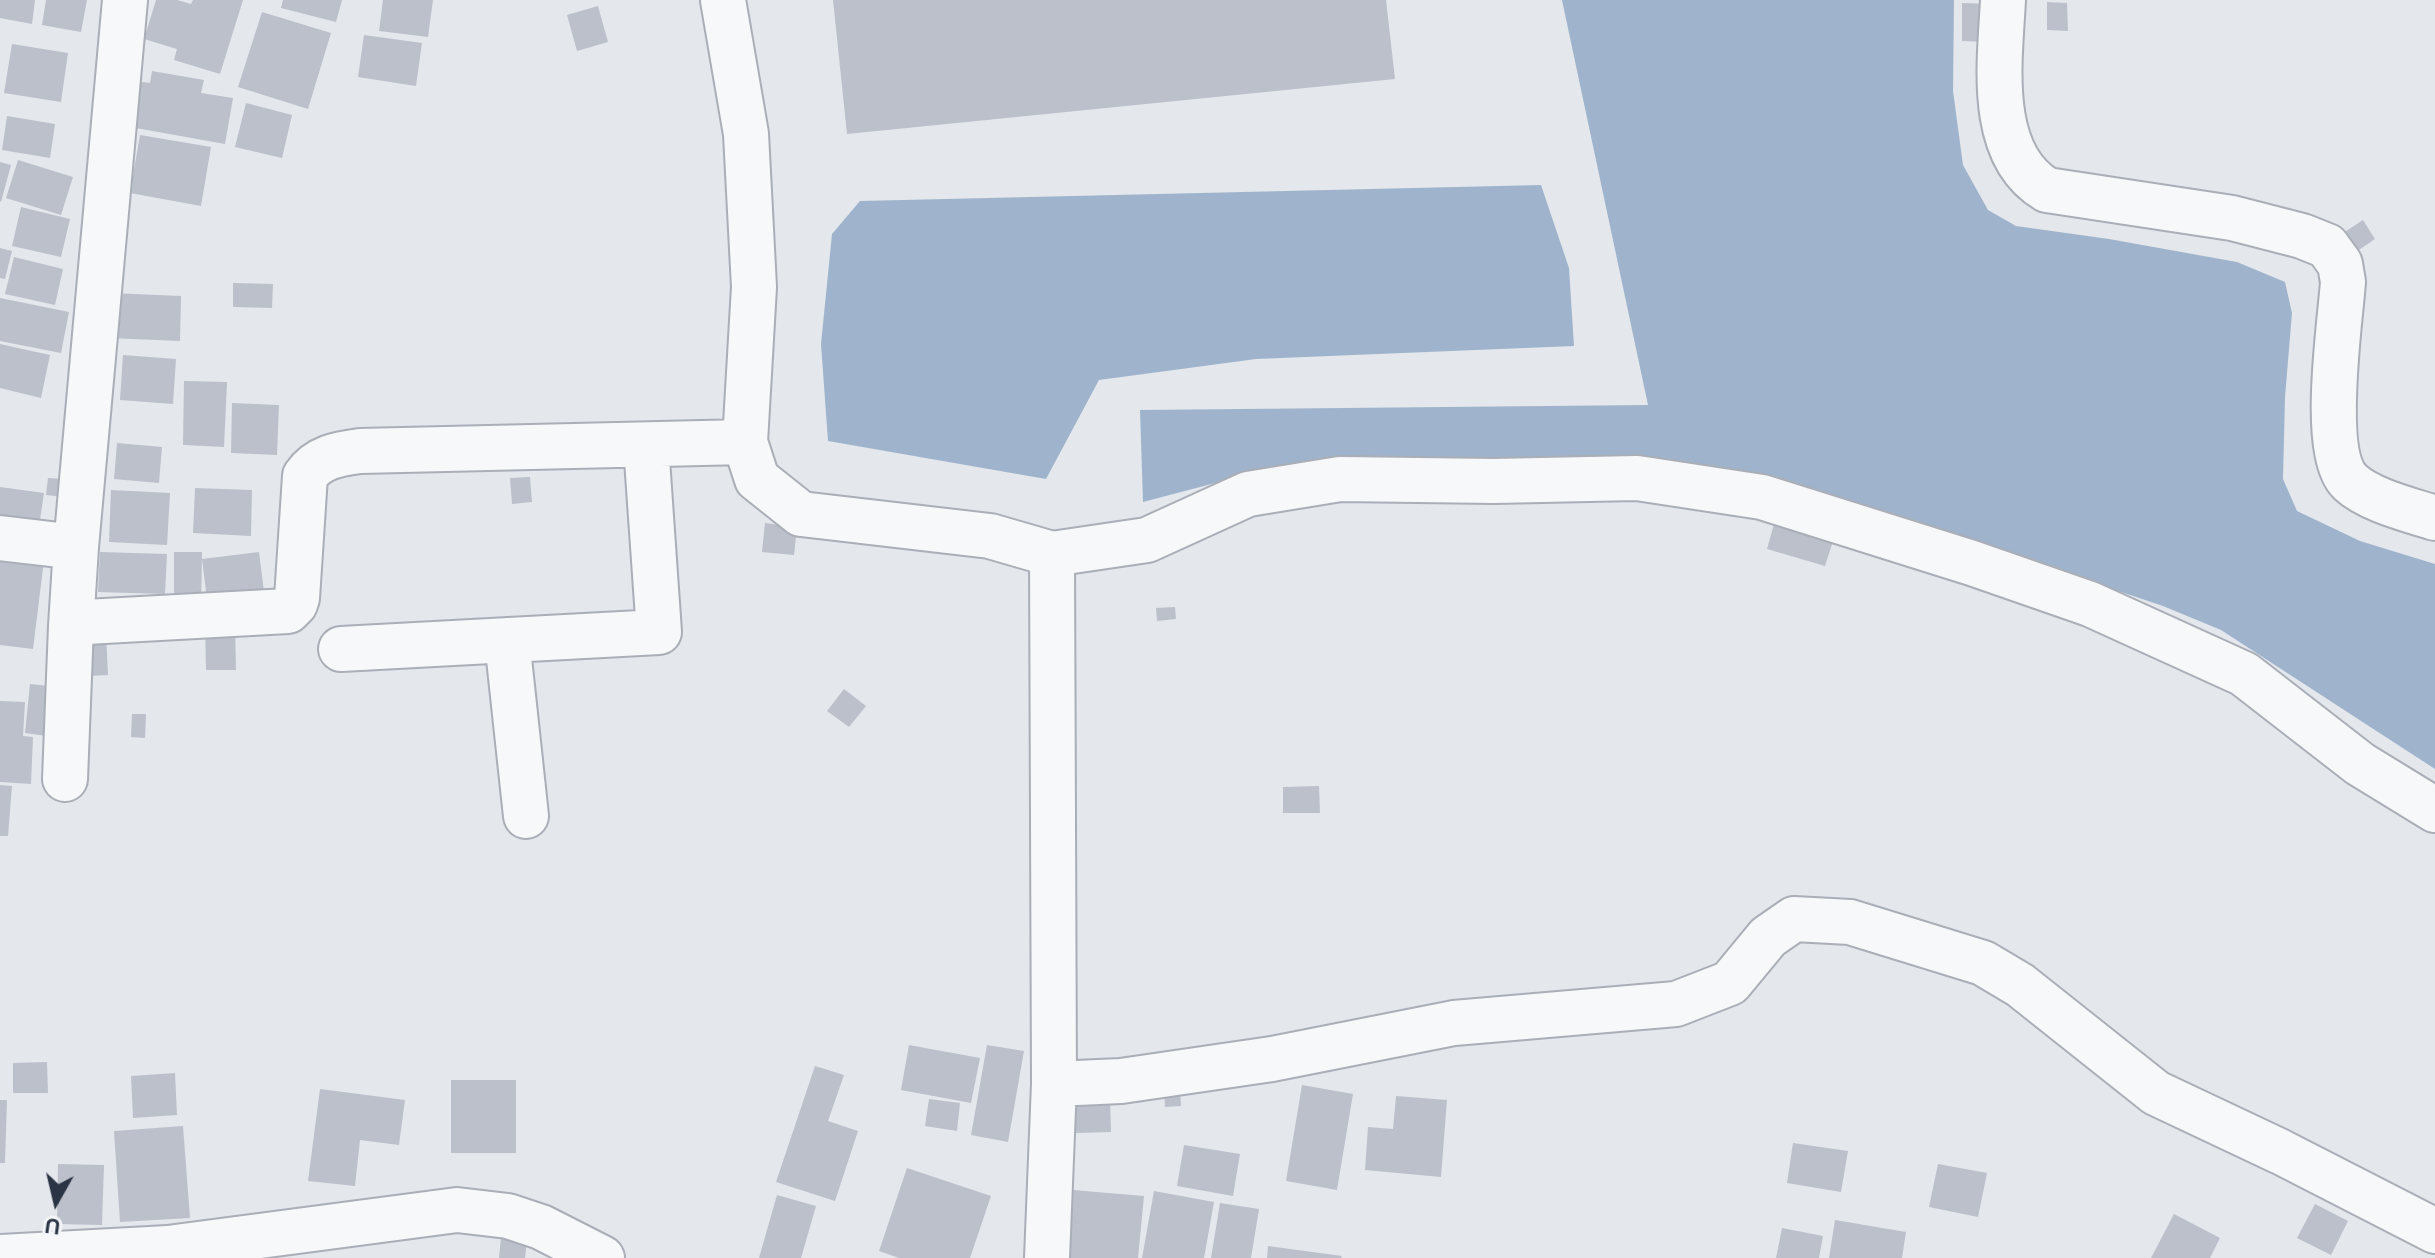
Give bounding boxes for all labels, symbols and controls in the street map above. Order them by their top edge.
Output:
north arrow [16,1162,96,1242]
text: U [43,1212,62,1241]

